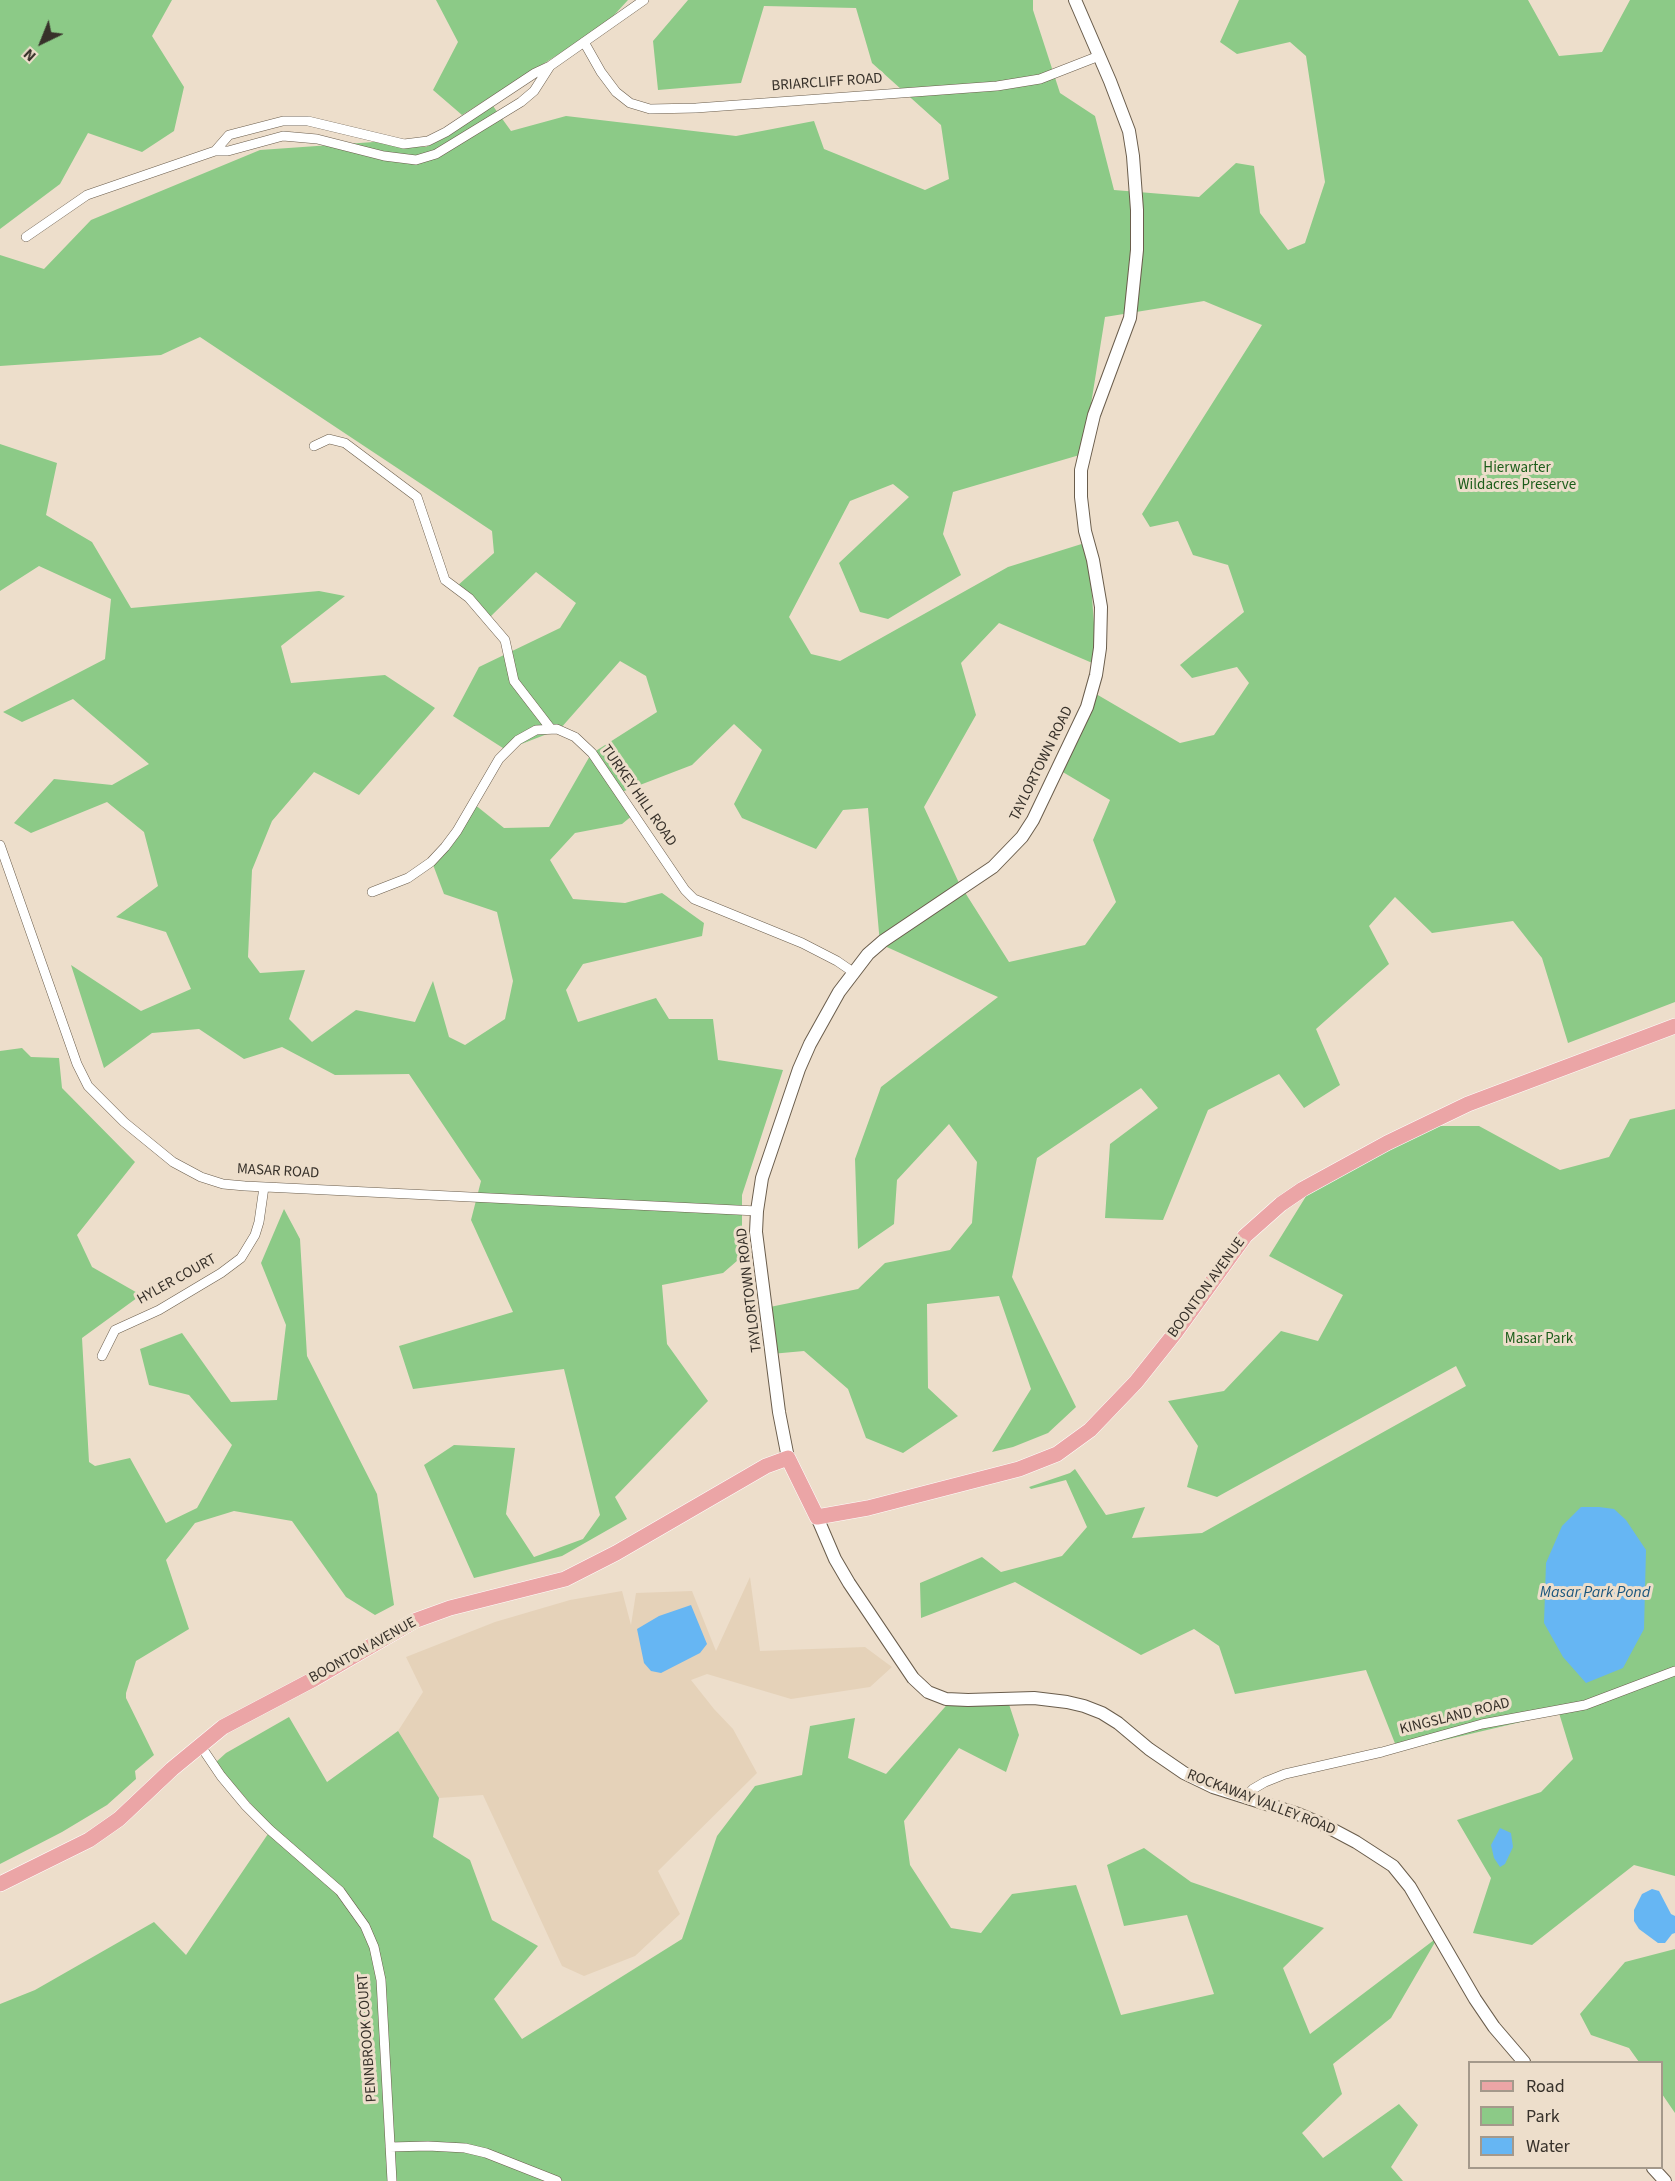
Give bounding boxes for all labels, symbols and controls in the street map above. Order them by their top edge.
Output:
north arrow [12,12,72,72]
text: N [18,43,41,67]
street label: BRIARCLIFF ROAD [771,70,883,96]
park label: Hierwarter Wildacres Preserve [1458,460,1576,495]
street label: TAYLORTOWN ROAD [1006,704,1078,824]
street label: TURKEY HILL ROAD [596,742,680,850]
street label: MASAR ROAD [236,1161,320,1183]
street label: TAYLORTOWN ROAD [733,1227,767,1353]
street label: BOONTON AVENUE [1165,1234,1249,1342]
street label: HYLER COURT [134,1251,220,1309]
park label: Masar Park [1505,1331,1573,1349]
water label: Masar Park Pond [1540,1583,1650,1603]
street label: BOONTON AVENUE [306,1614,420,1688]
street label: KINGSLAND ROAD [1398,1695,1512,1739]
street label: ROCKAWAY VALLEY ROAD [1184,1766,1338,1840]
street label: PENNBROOK COURT [355,1973,381,2103]
legend [1468,2061,1663,2169]
text: Road [1526,2074,1565,2099]
text: Park [1526,2104,1560,2129]
text: Water [1526,2134,1570,2159]

